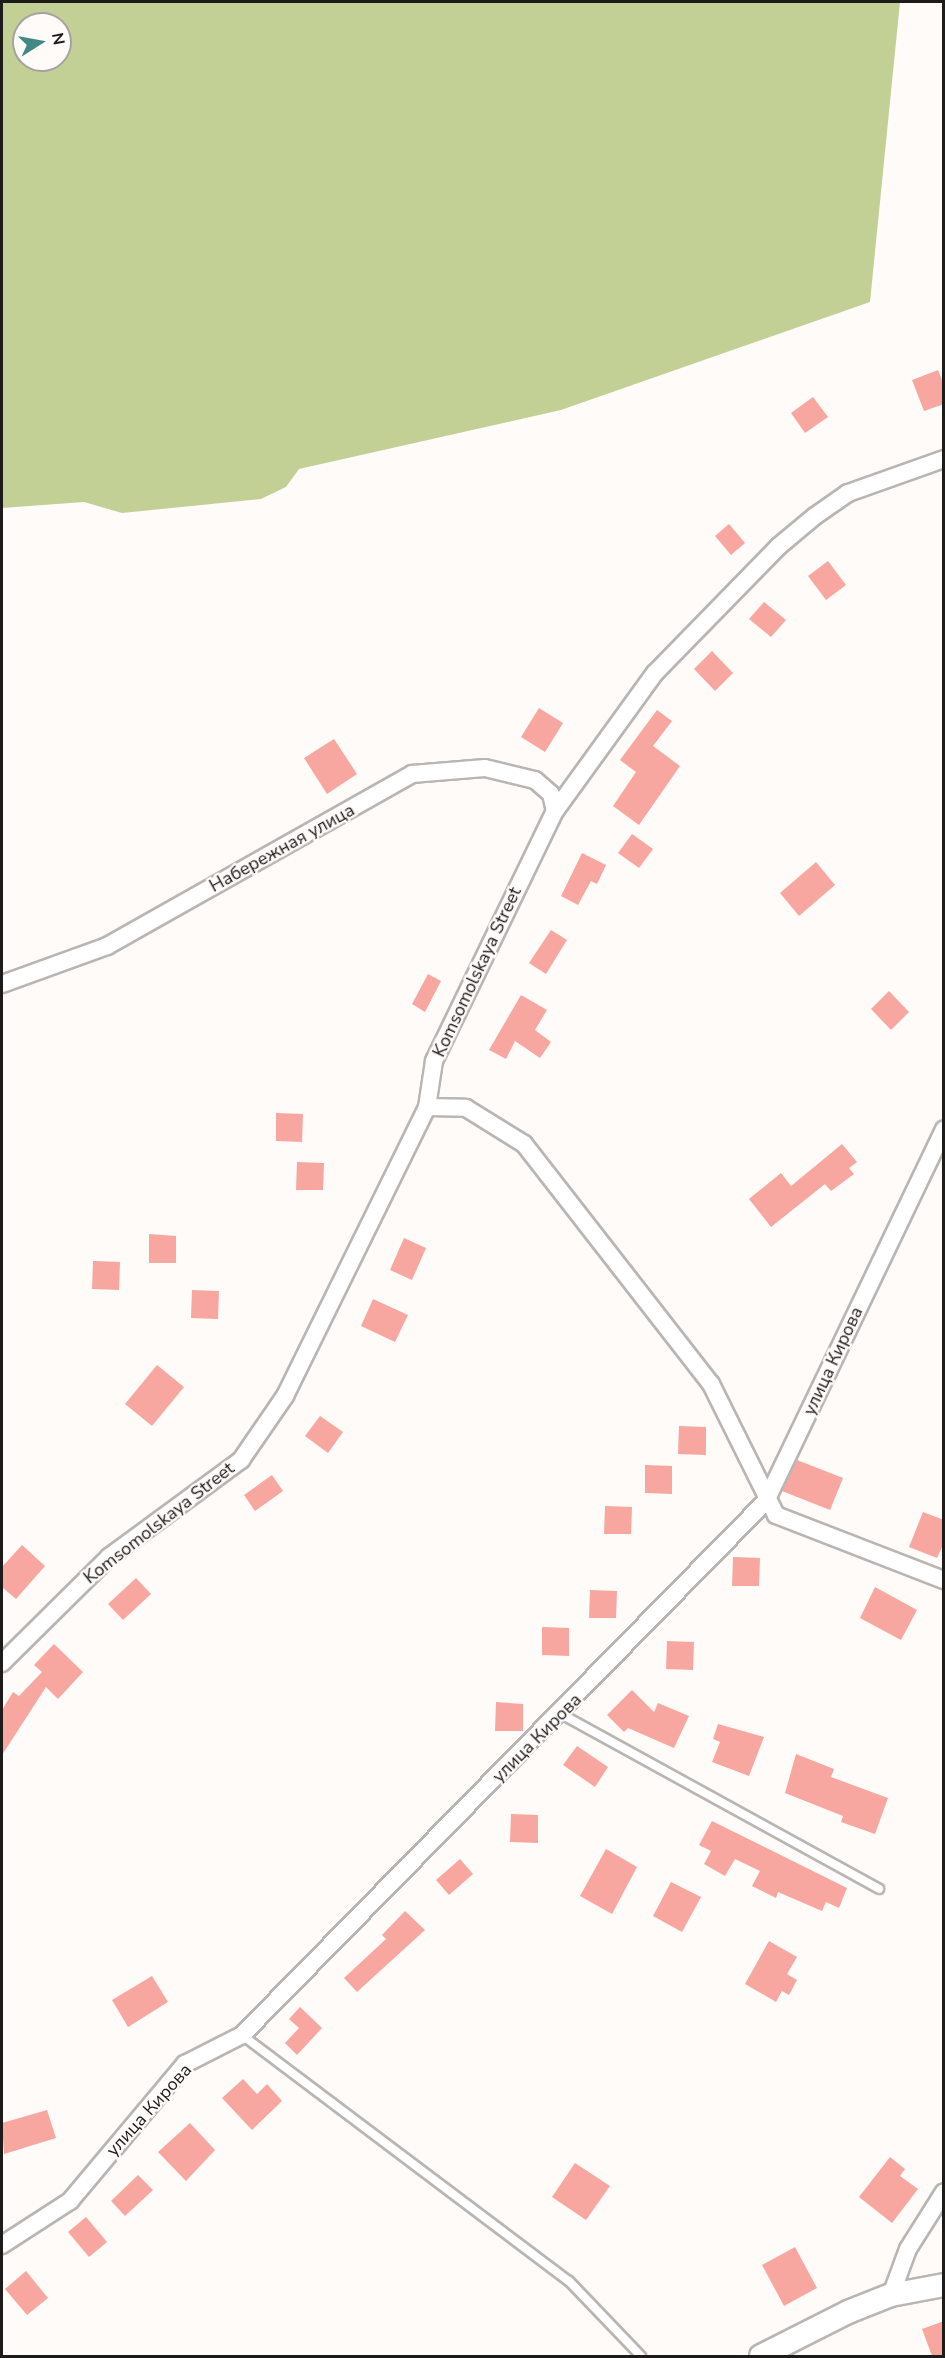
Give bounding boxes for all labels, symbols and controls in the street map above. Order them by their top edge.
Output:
north arrow [12,12,72,72]
text: N [46,31,70,47]
street label: Набережная улица [206,799,358,897]
street label: Komsomolskaya Street [428,884,526,1060]
street label: улица Кирова [798,1303,868,1419]
street label: Komsomolskaya Street [79,1457,239,1589]
street label: улица Кирова [488,1689,586,1787]
street label: улица Кирова [102,2059,196,2161]

